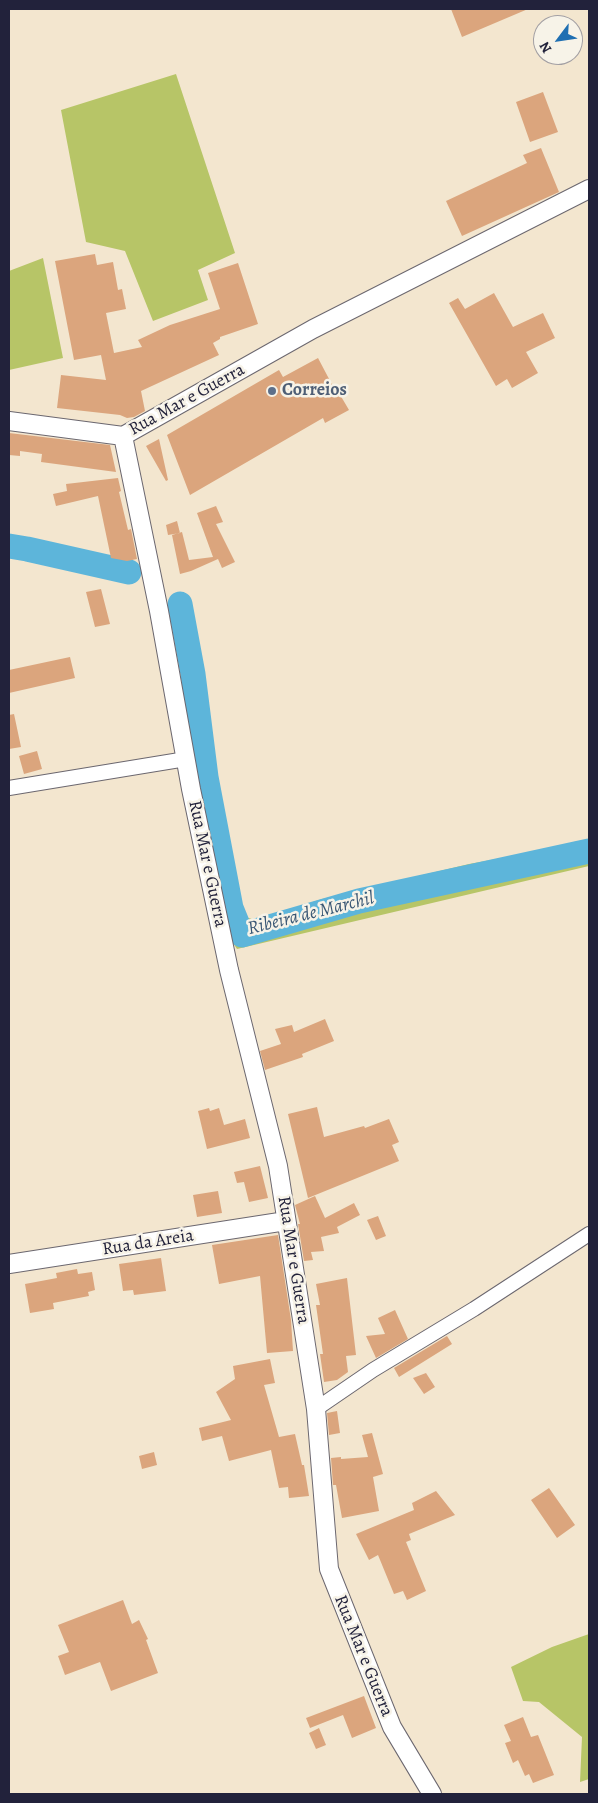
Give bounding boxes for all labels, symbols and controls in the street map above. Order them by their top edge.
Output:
north arrow [533,15,583,65]
text: N [535,38,556,57]
street label: Rua Mar e Guerra [125,359,249,441]
place label: Correios [282,380,347,402]
marker: Correios [266,385,278,397]
street label: Rua Mar e Guerra [183,799,231,929]
water label: Ribeira de Marchil [245,887,377,941]
street label: Rua Mar e Guerra [272,1195,314,1325]
street label: Rua da Areia [101,1225,195,1261]
street label: Rua Mar e Guerra [329,1592,397,1720]

